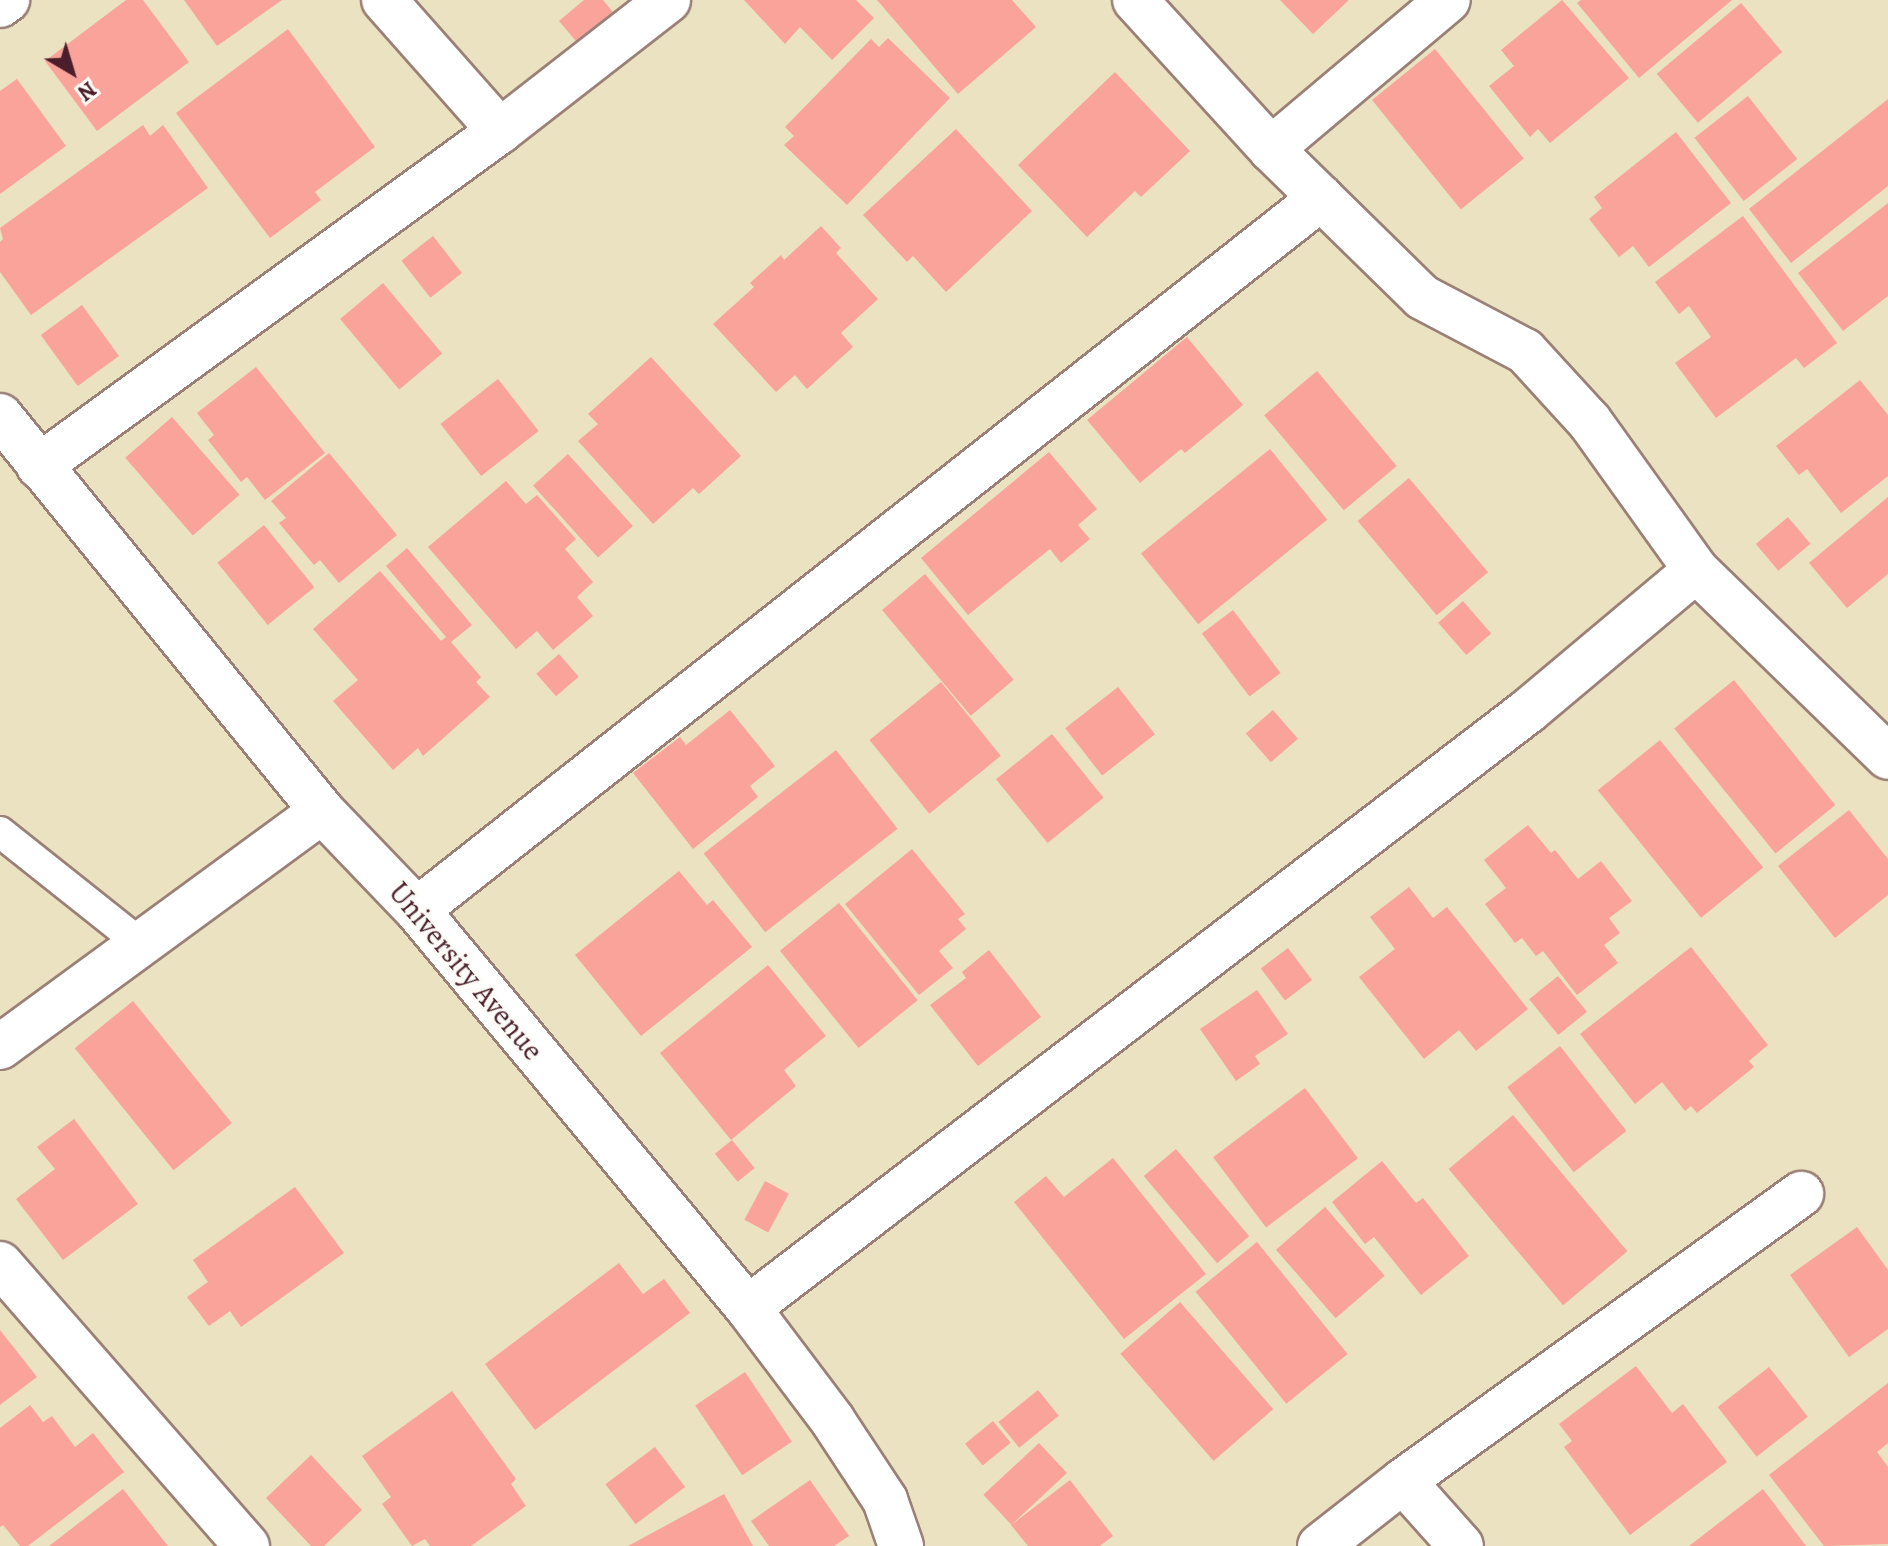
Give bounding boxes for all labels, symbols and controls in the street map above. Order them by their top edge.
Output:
north arrow [32,32,112,112]
text: N [71,74,102,108]
street label: University Avenue [381,875,551,1067]

